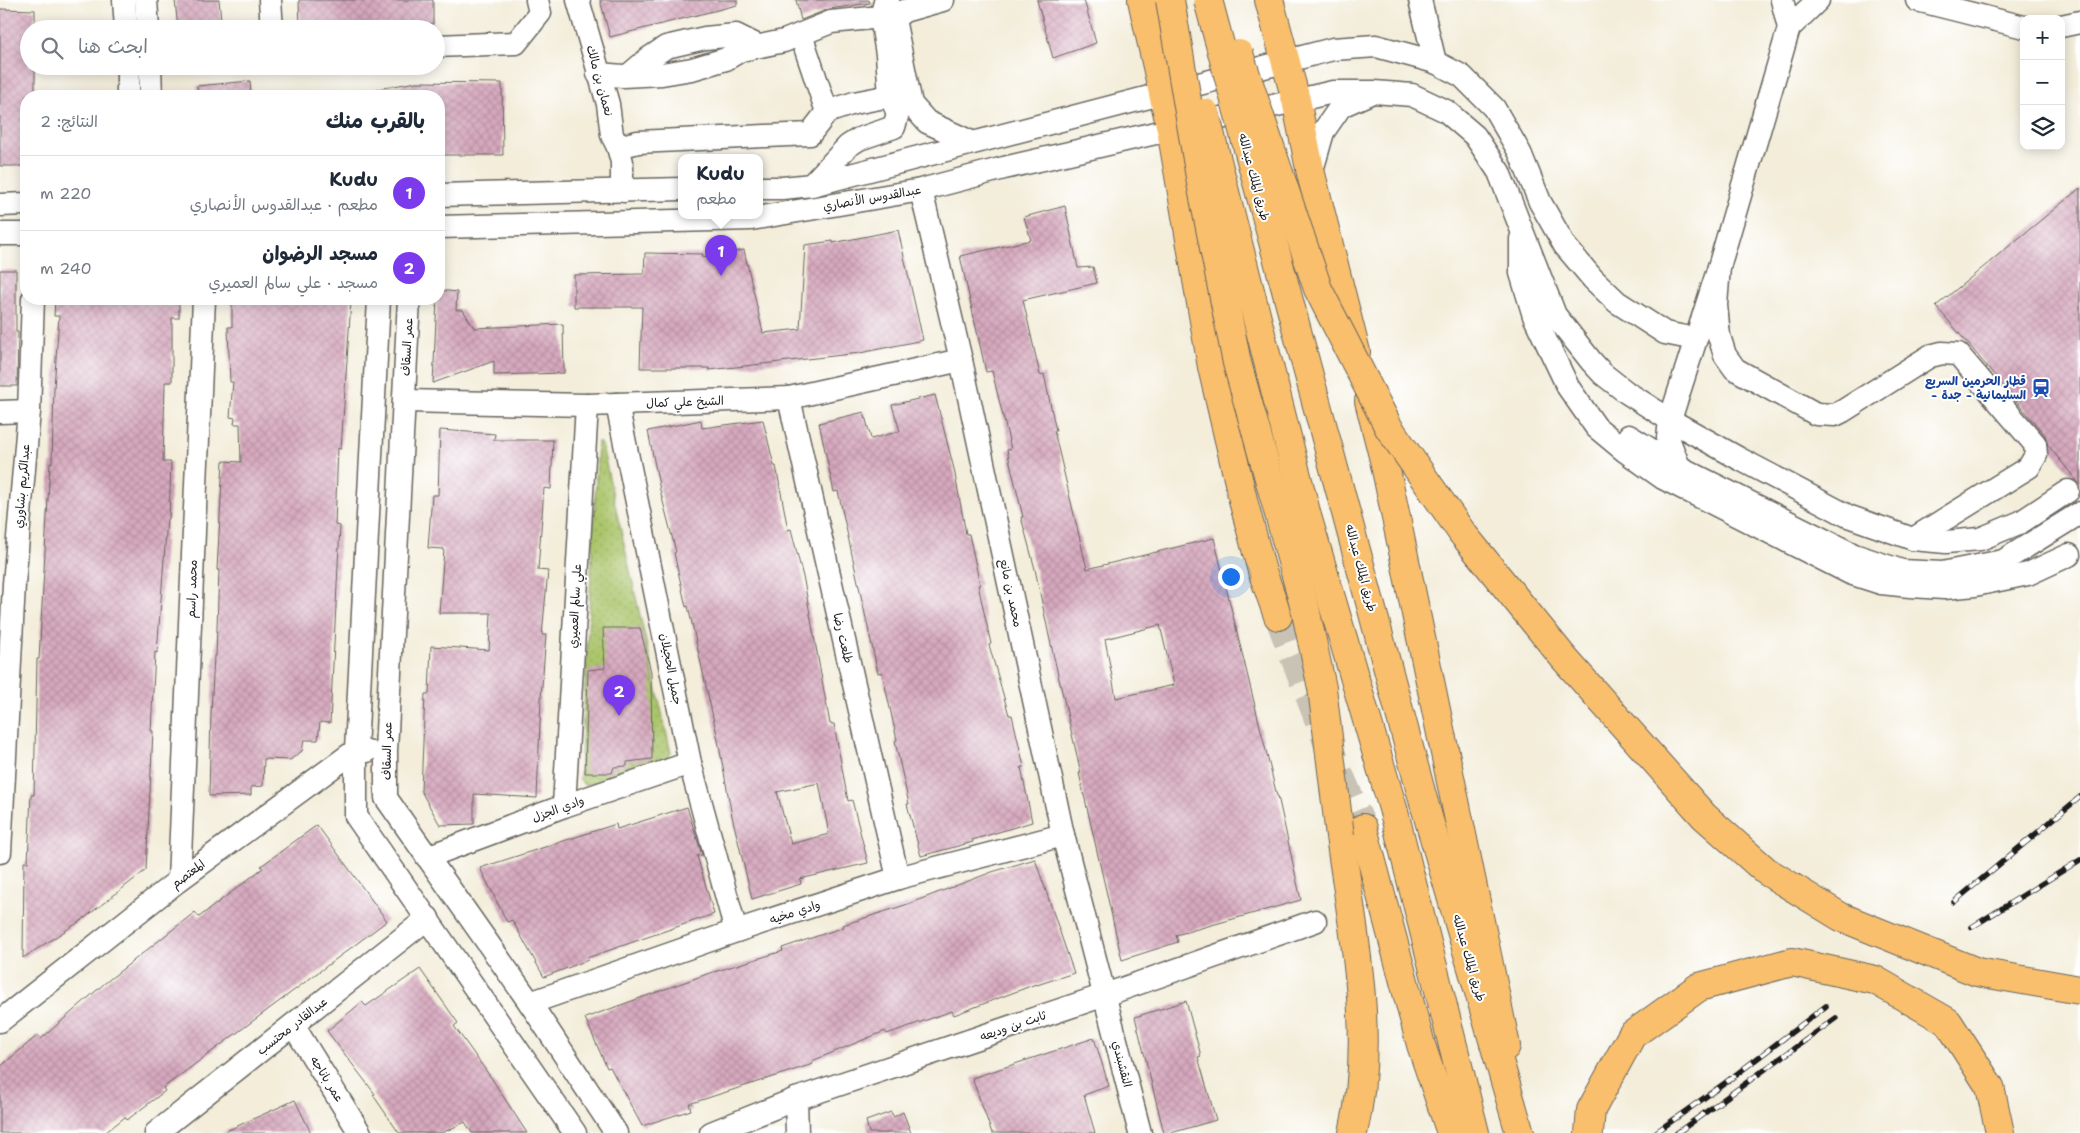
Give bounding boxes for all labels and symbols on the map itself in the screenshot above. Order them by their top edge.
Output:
street label: نعمان بن مالك [583,43,617,119]
street label: طريق الملك عبدالله [1235,131,1273,223]
street label: عبدالقدوس الأنصاري [822,182,922,215]
pin: 1 [705,235,737,276]
street label: عمر السقاف [397,317,417,377]
place label: قطار الحرمين السريع - السليمانية - جدة [1925,373,2026,403]
station icon: قطار الحرمين السريع - السليمانية - جدة [2030,377,2052,399]
street label: الشيخ علي كمال [646,393,724,414]
street label: عبدالكريم بشاوري [10,443,35,529]
street label: طريق الملك عبدالله [1342,522,1380,614]
street label: محمد بن مانع [995,557,1026,629]
street label: محمد راسم [183,559,202,619]
street label: علي سالم العميري [565,563,588,649]
your location [1218,564,1244,590]
street label: طلعت رضا [829,611,857,665]
street label: جميل الحجيلان [656,632,686,706]
pin: 2 [603,675,635,716]
street label: عمر السقاف [378,722,396,780]
street label: وادي الجزل [530,792,587,827]
street label: المعتصم [168,856,209,893]
street label: وادي مخيه [768,896,823,929]
street label: طريق الملك عبدالله [1449,912,1489,1004]
street label: عبدالقادر محتسب [254,993,330,1059]
street label: ثابت بن وديعه [978,1007,1049,1045]
street label: النقشبندي [1108,1039,1136,1089]
street label: عمر باناجه [307,1053,347,1105]

